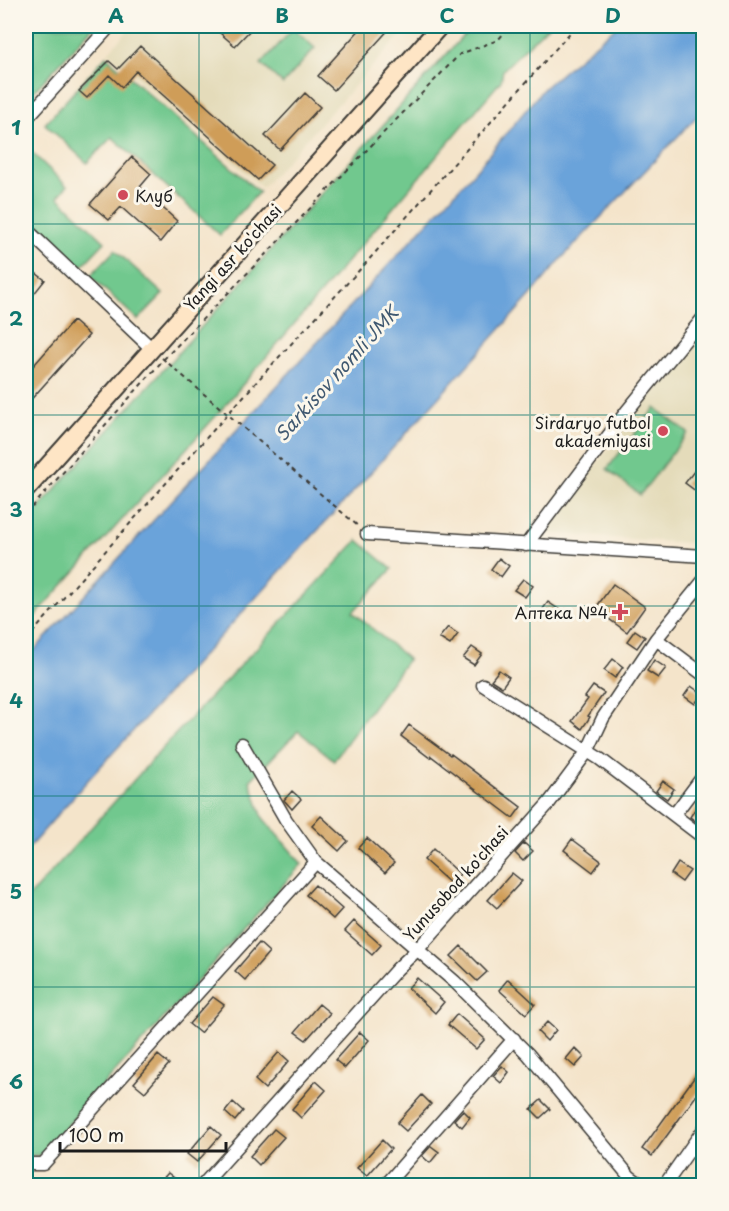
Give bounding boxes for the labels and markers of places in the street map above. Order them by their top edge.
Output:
place label: Клуб [135,183,173,207]
marker: Клуб [116,188,130,202]
place label: Sirdaryo futbol akademiyasi [535,410,651,452]
marker: Sirdaryo futbol akademiyasi [656,424,670,438]
place label: Аптека №4 [515,600,608,624]
marker: Аптека №4 [613,605,627,619]

